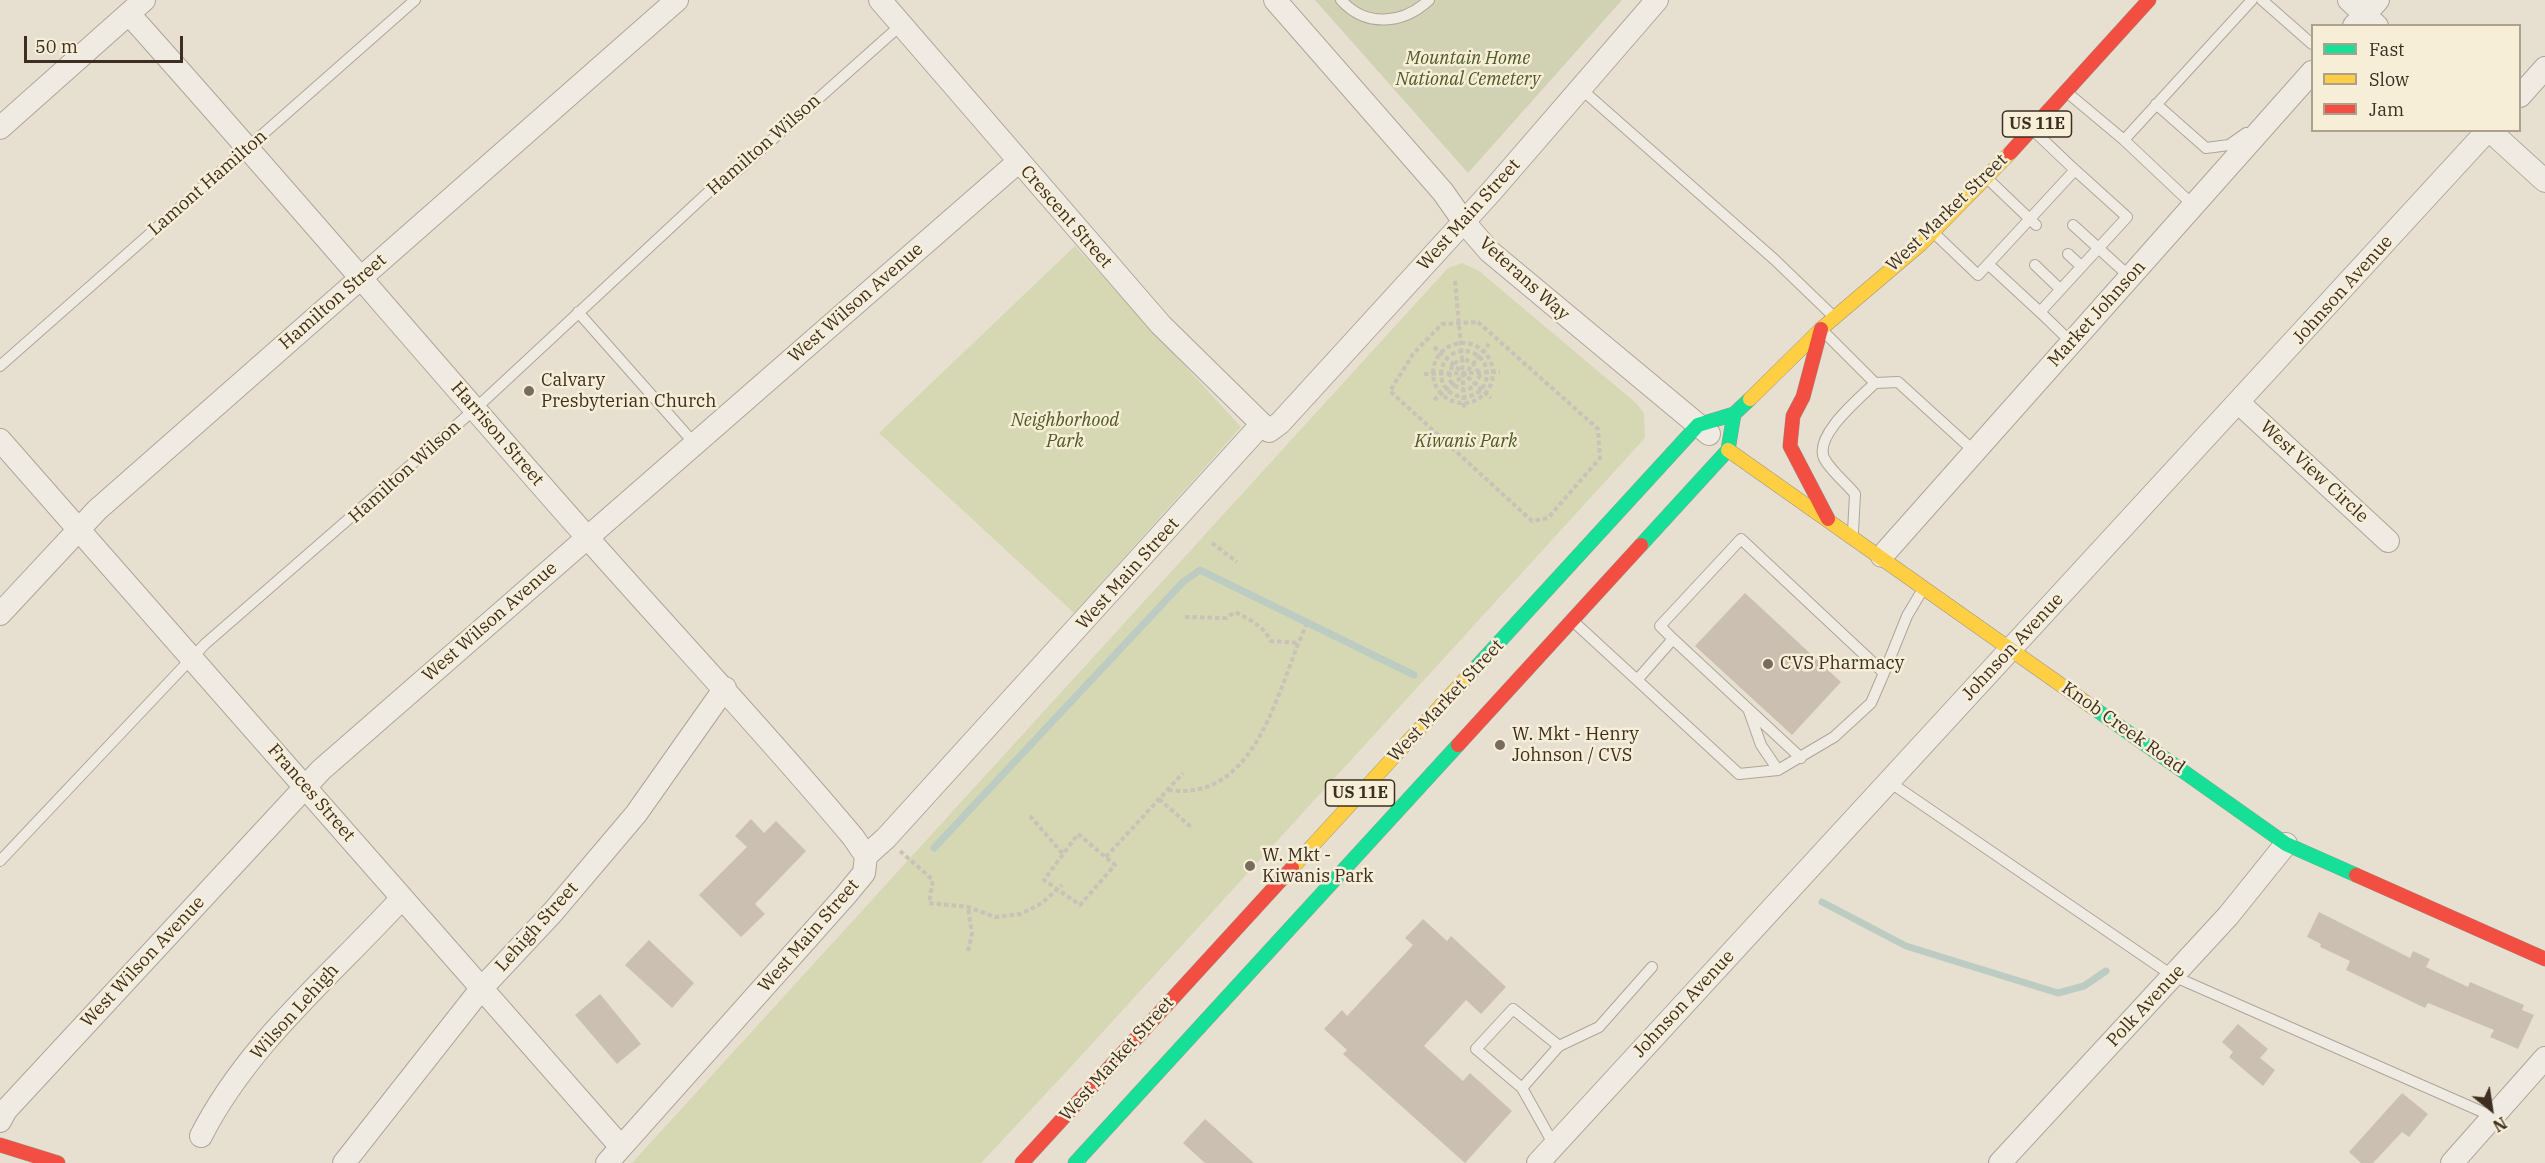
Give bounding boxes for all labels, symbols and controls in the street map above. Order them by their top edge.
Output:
scale bar [27,24,186,62]
legend [2311,24,2521,132]
text: 50 m [35,35,78,58]
text: Fast [2369,38,2404,61]
park label: Mountain Home National Cemetery [1396,48,1540,90]
text: Slow [2369,68,2409,91]
street label: Hamilton Wilson [703,90,825,200]
text: Jam [2369,98,2404,121]
road number: US 11E [2002,111,2072,137]
street label: Lamont Hamilton [144,126,272,240]
street label: West Market Street [1882,150,2012,276]
street label: West Main Street [1413,155,1525,275]
street label: Crescent Street [1015,161,1117,273]
street label: Johnson Avenue [2289,231,2397,349]
street label: Veterans Way [1474,233,1574,325]
street label: West Wilson Avenue [784,239,928,367]
street label: Hamilton Street [275,250,391,354]
street label: Market Johnson [2044,257,2150,371]
place label: Calvary Presbyterian Church [541,370,716,412]
street label: Harrison Street [446,378,548,490]
marker: Calvary Presbyterian Church [522,384,536,398]
park label: Neighborhood Park [1011,410,1119,452]
street label: Hamilton Wilson [345,416,465,528]
street label: West View Circle [2255,416,2373,528]
park label: Kiwanis Park [1414,431,1518,453]
street label: West Main Street [1072,514,1184,634]
street label: West Wilson Avenue [418,558,562,686]
street label: Johnson Avenue [1958,589,2068,705]
street label: West Market Street [1384,635,1508,767]
place label: CVS Pharmacy [1780,653,1904,675]
marker: CVS Pharmacy [1761,657,1775,671]
street label: Knob Creek Road [2057,677,2189,779]
place label: W. Mkt - Henry Johnson / CVS [1512,724,1639,766]
marker: W. Mkt - Henry Johnson / CVS [1493,738,1507,752]
street label: Frances Street [263,740,359,846]
road number: US 11E [1326,780,1394,806]
place label: W. Mkt - Kiwanis Park [1262,845,1373,888]
marker: W. Mkt - Kiwanis Park [1243,859,1257,873]
street label: West Main Street [754,875,864,997]
street label: Lehigh Street [491,878,583,976]
street label: West Wilson Avenue [77,892,209,1032]
street label: Johnson Avenue [1629,946,1739,1062]
street label: Wilson Lehigh [246,960,344,1064]
street label: Polk Avenue [2103,960,2189,1052]
street label: West Market Street [1055,992,1179,1126]
north arrow [2461,1079,2521,1139]
text: N [2490,1113,2510,1136]

